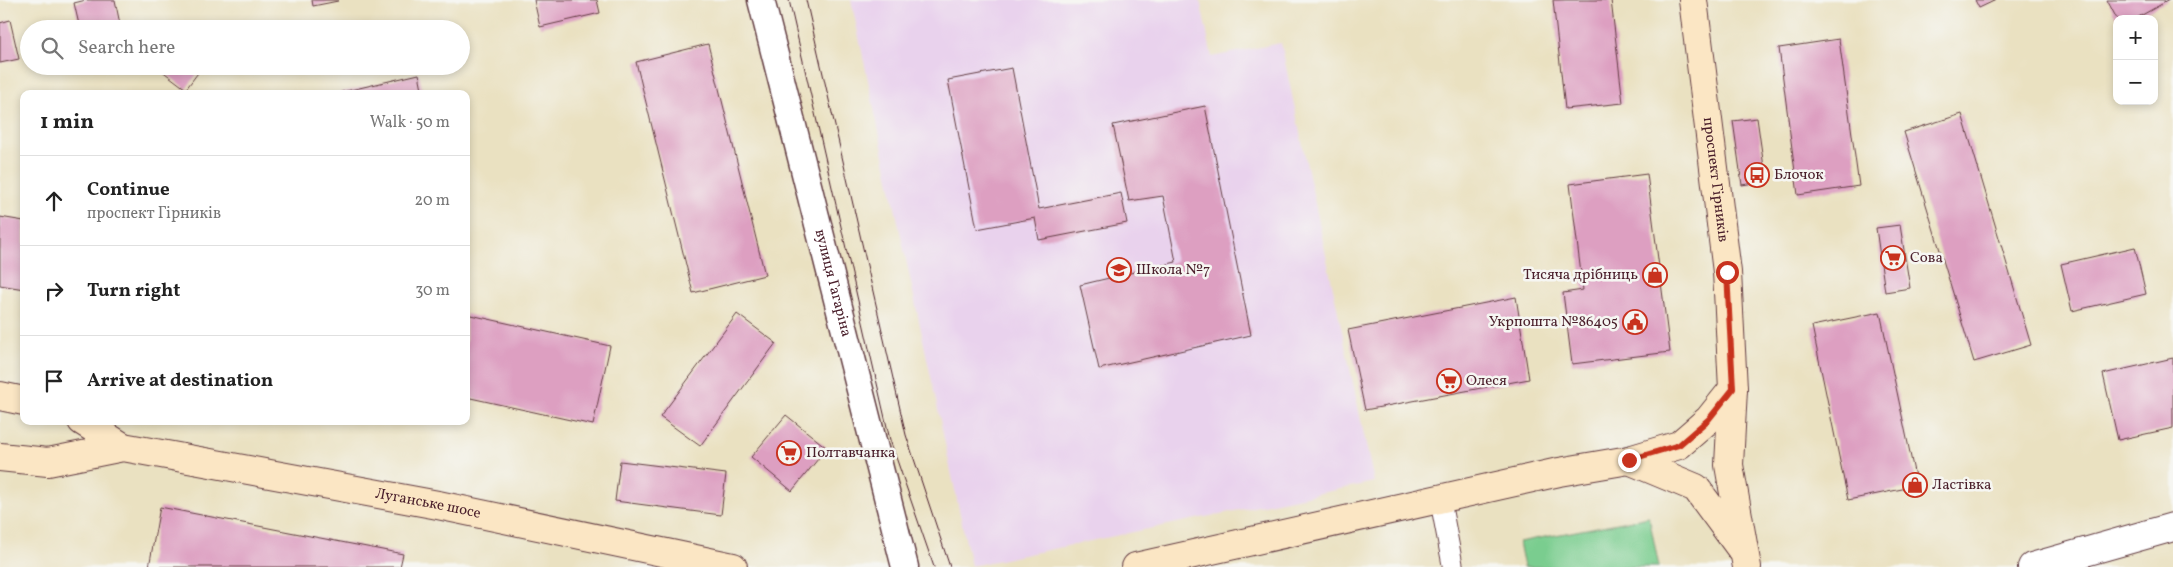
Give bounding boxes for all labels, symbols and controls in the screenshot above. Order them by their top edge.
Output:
map controls [2113,15,2158,105]
button: + [2113,15,2158,60]
search box [20,20,470,75]
icon: search [38,34,66,62]
text: Search here [78,35,175,61]
button: − [2113,60,2158,105]
text: 1 min [40,108,94,137]
text: Walk · 50 m [370,112,450,134]
street label: проспект Гірників [1697,116,1734,243]
bus stop icon: Блочок [1744,162,1770,188]
place label: Блочок [1774,165,1823,186]
text: Continue [87,177,170,203]
icon: ahead [40,187,68,215]
text: 20 m [415,190,450,212]
text: проспект Гірників [87,203,221,225]
street label: вулиця Гагаріна [809,227,857,339]
supermarket icon: Сова [1880,245,1906,271]
place label: Сова [1910,248,1943,269]
school or university icon: Школа №7 [1106,257,1132,283]
place label: Школа №7 [1136,260,1210,281]
route start [1716,261,1739,284]
shop icon: Тисяча дрібниць [1642,262,1668,288]
place label: Тисяча дрібниць [1523,265,1638,286]
icon: right [40,277,68,305]
text: Turn right [87,278,180,304]
text: 30 m [415,280,450,302]
public building icon: Укрпошта №86405 [1622,309,1648,335]
place label: Укрпошта №86405 [1489,312,1618,333]
icon: arrive [40,367,68,395]
text: Arrive at destination [87,368,273,394]
supermarket icon: Олеся [1436,368,1462,394]
place label: Олеся [1466,371,1507,392]
supermarket icon: Полтавчанка [776,440,802,466]
place label: Полтавчанка [806,443,896,464]
route end [1618,449,1641,472]
shop icon: Ластівка [1902,472,1928,498]
place label: Ластівка [1932,475,1992,496]
street label: Луганське шосе [373,483,483,524]

